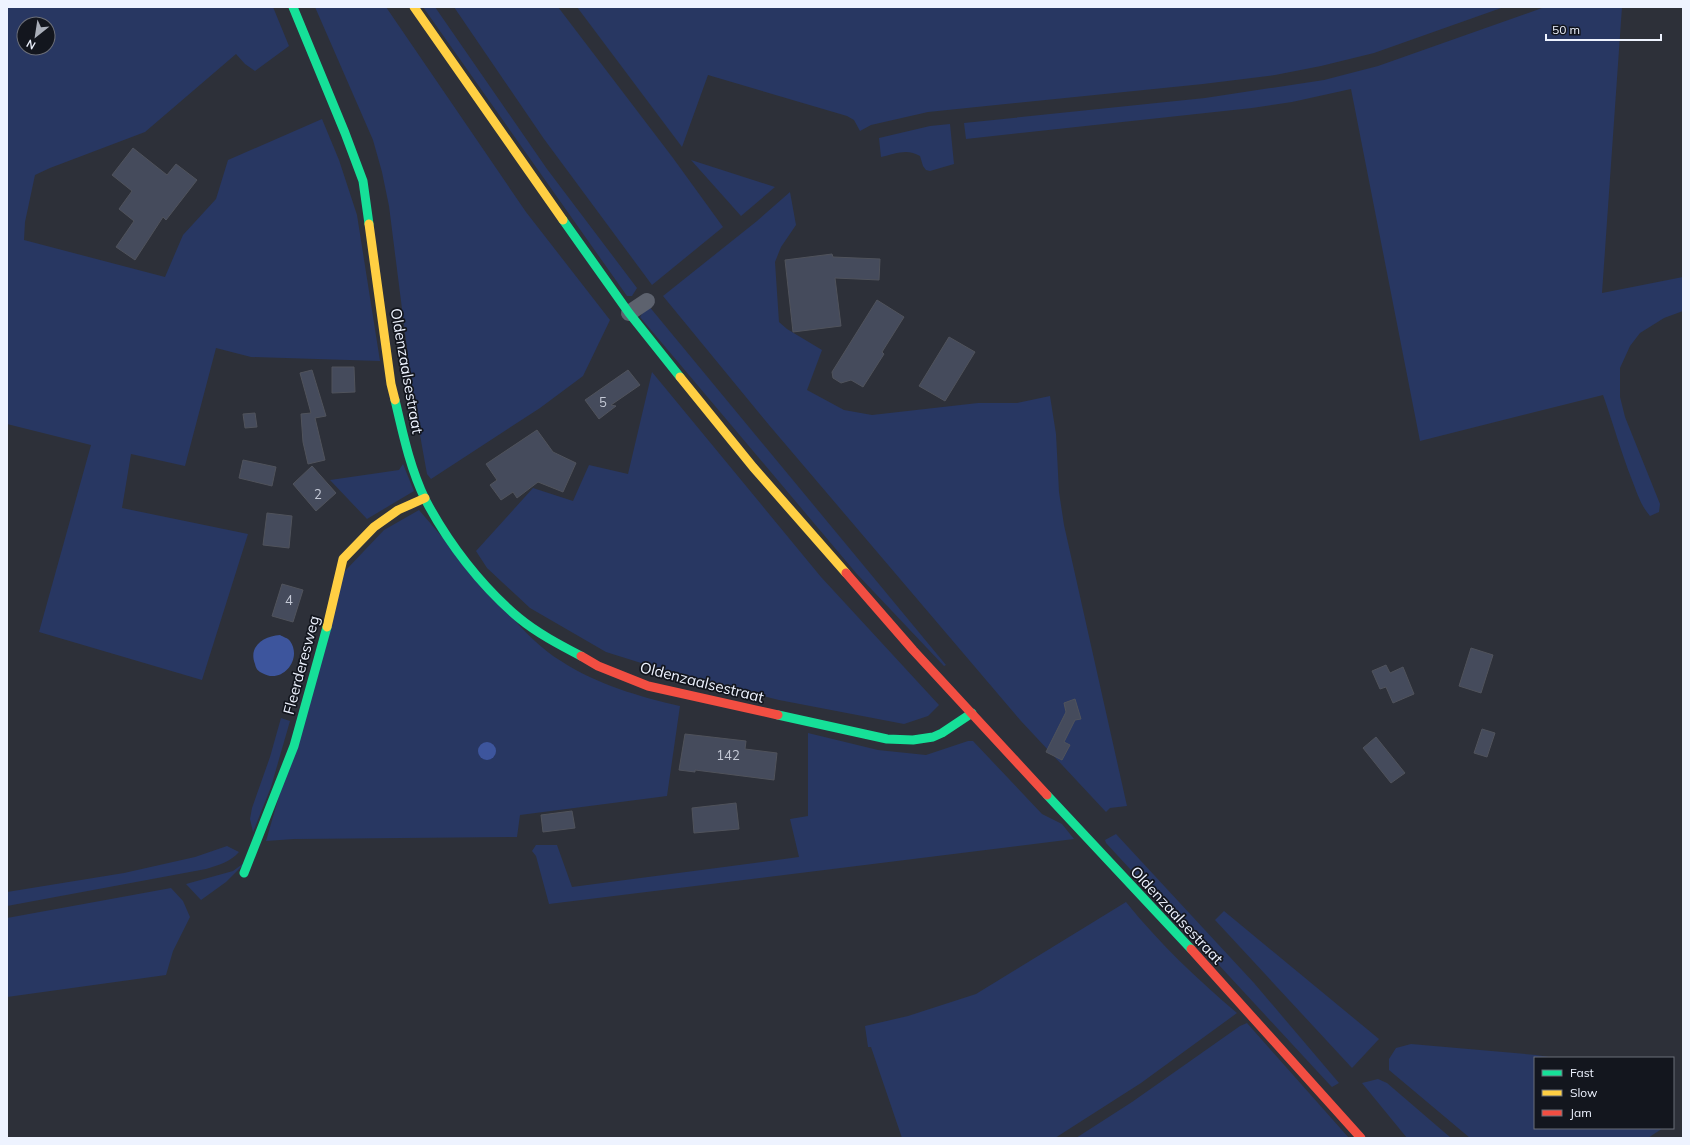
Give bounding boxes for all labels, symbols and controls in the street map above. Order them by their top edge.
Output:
north arrow [16,16,56,56]
scale bar [1546,16,1661,42]
text: 50 m [1552,22,1580,37]
text: N [24,37,38,53]
street label: Oldenzaalsestraat [387,307,427,435]
house number: 5 [599,394,607,410]
house number: 2 [314,486,322,502]
house number: 4 [285,592,293,608]
street label: Fleerderesweg [279,613,323,717]
street label: Oldenzaalsestraat [638,657,766,707]
house number: 142 [716,747,740,763]
street label: Oldenzaalsestraat [1127,862,1227,968]
legend [1534,1057,1674,1129]
text: Fast [1570,1065,1594,1080]
text: Slow [1570,1085,1598,1100]
text: Jam [1570,1105,1592,1120]

